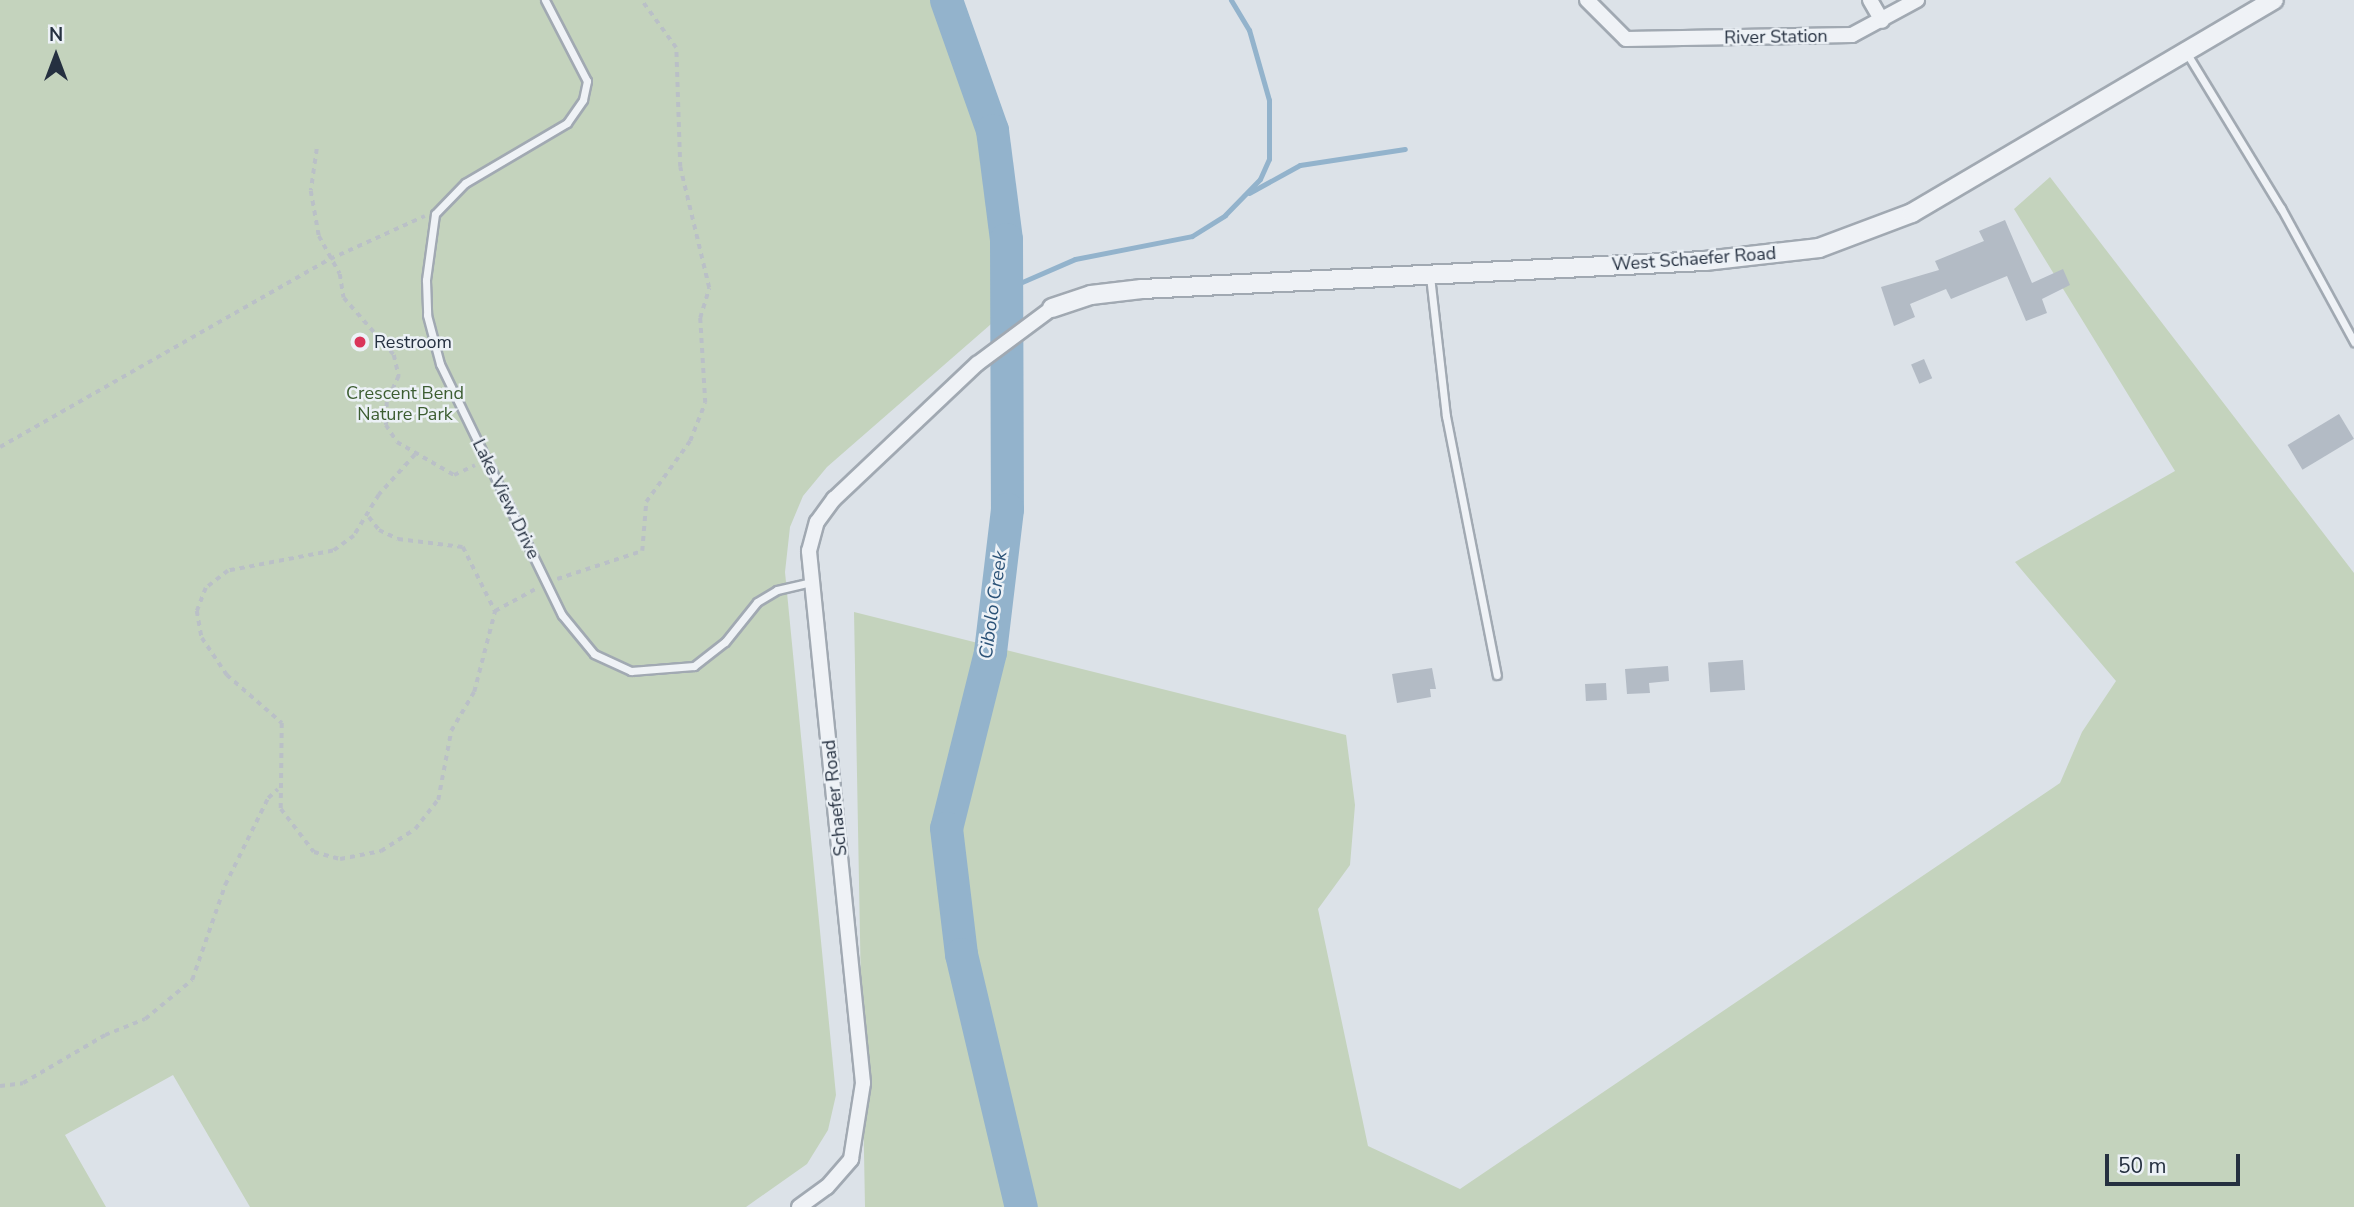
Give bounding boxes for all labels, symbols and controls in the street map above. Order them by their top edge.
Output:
north arrow [21,21,91,91]
text: N [49,22,63,48]
street label: River Station [1724,25,1828,49]
street label: West Schaefer Road [1611,242,1777,276]
place label: Restroom [374,331,452,353]
marker: Restroom [352,334,368,350]
park label: Crescent Bend Nature Park [346,383,464,426]
street label: Lake View Drive [468,435,544,563]
water label: Cibolo Creek [975,549,1013,661]
street label: Schaefer Road [818,739,852,857]
scale bar [2109,1140,2244,1184]
text: 50 m [2118,1152,2167,1180]

